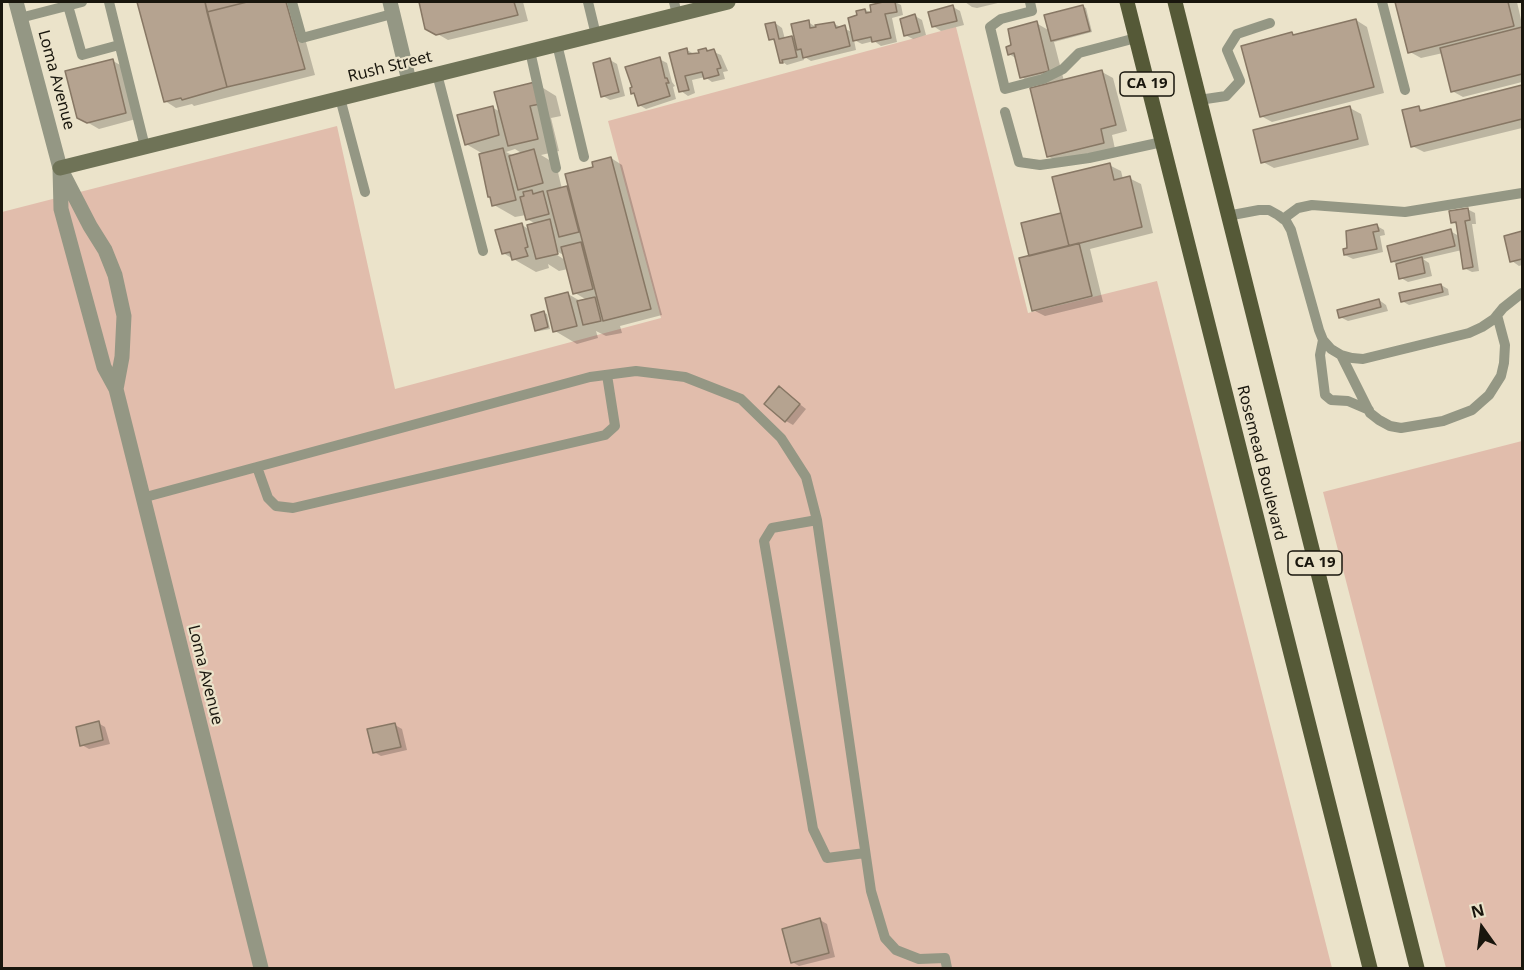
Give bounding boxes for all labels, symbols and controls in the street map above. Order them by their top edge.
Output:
street label: Loma Avenue [33,28,79,132]
street label: Rush Street [346,47,434,87]
road number: CA 19 [1120,72,1174,96]
street label: Rosemead Boulevard [1232,383,1290,543]
road number: CA 19 [1288,551,1342,575]
street label: Loma Avenue [183,623,227,727]
north arrow [1452,898,1512,958]
text: N [1469,898,1487,923]

